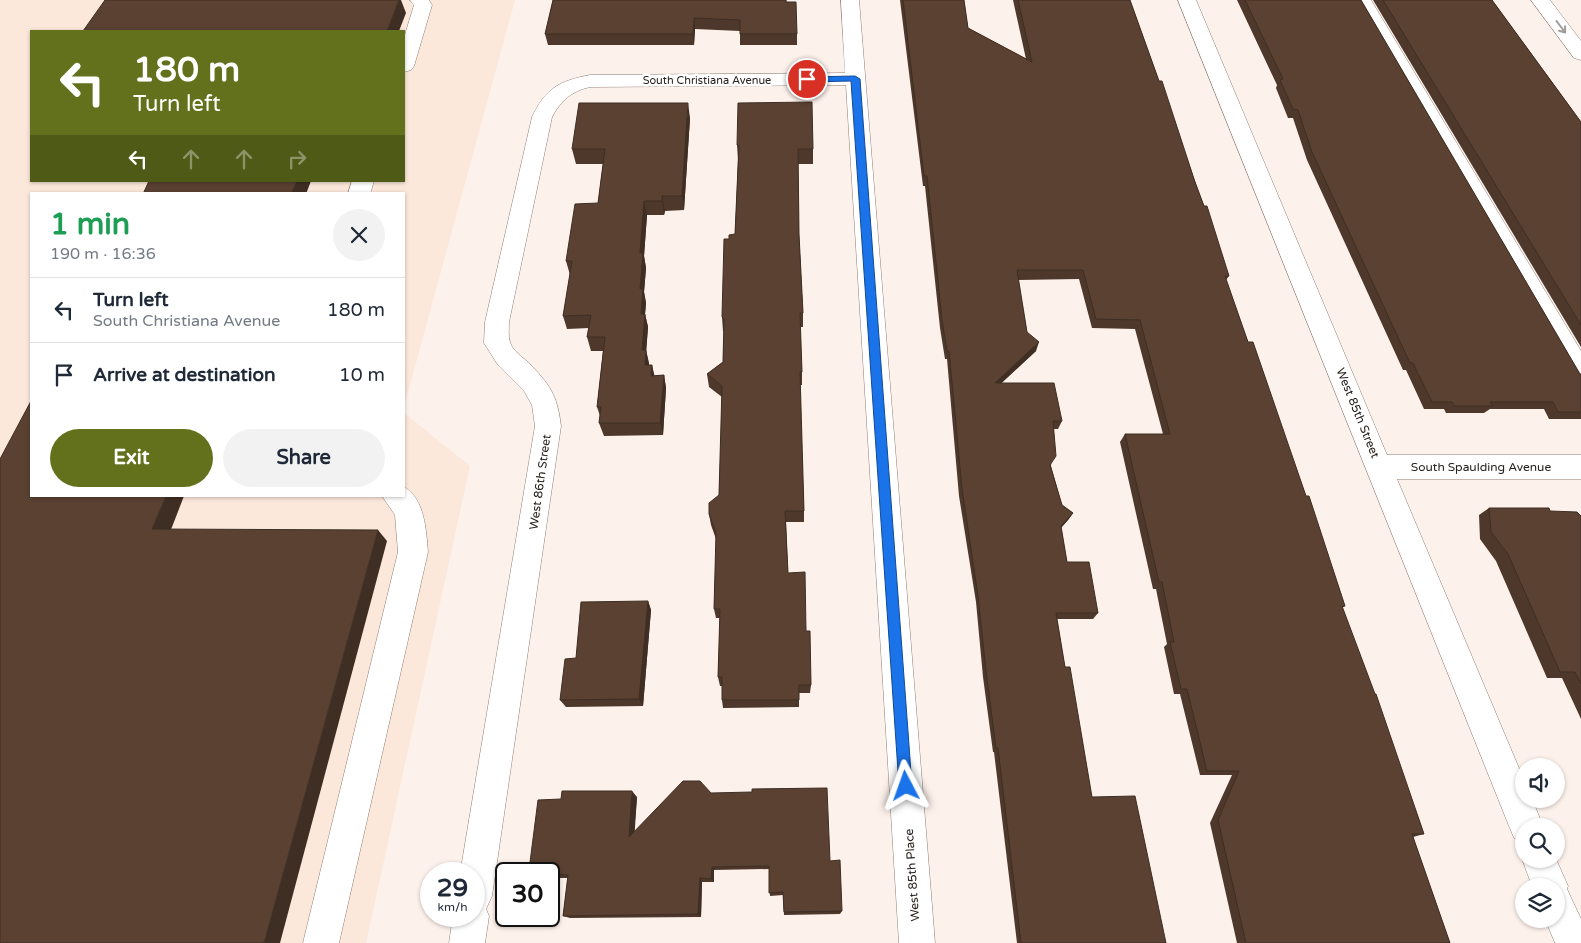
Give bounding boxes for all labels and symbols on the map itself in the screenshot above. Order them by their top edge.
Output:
one-way arrow [1555,20,1566,33]
pin [786,58,828,100]
street label: South Christiana Avenue [643,74,771,87]
street label: West 85th Street [1333,366,1383,461]
street label: West 86th Street [526,433,554,531]
street label: South Spaulding Avenue [1411,460,1551,474]
position arrow [879,759,931,811]
street label: West 85th Place [902,828,922,922]
speed limit sign: 30 [495,862,560,927]

